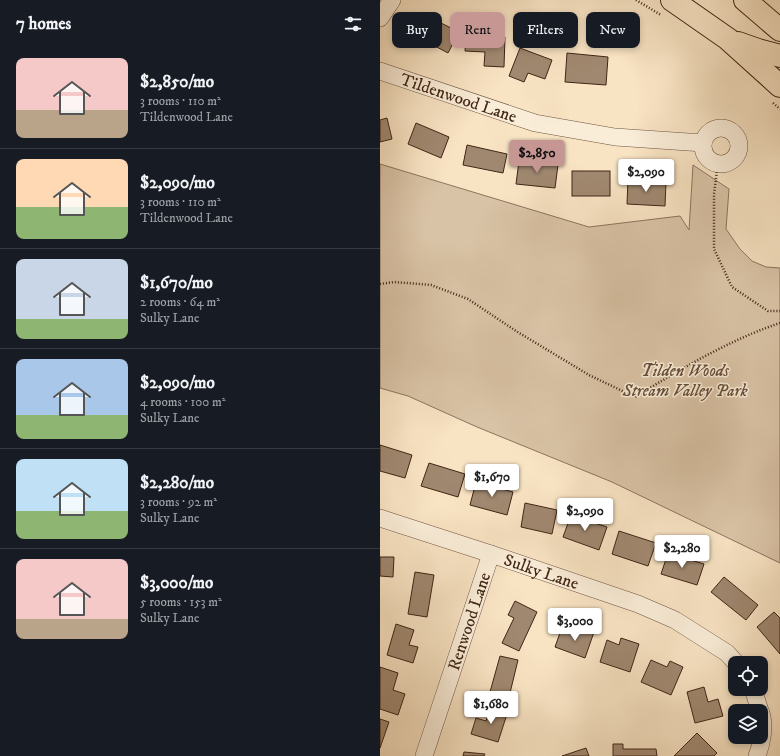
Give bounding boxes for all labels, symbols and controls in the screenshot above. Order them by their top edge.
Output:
chip: Buy [392,12,442,48]
chip: Rent [450,12,505,48]
chip: Filters [513,12,578,48]
chip: New [586,12,640,48]
text: 7 homes [16,13,71,35]
icon: filters [342,13,364,35]
street label: Tildenwood Lane [397,69,520,128]
text: $2,850/mo [140,71,214,93]
icon: home [48,74,96,122]
text: 3 rooms · 110 m² [140,93,221,109]
text: Tildenwood Lane [140,109,233,125]
pin: $2,850 [504,140,570,174]
text: $2,850 [518,145,556,161]
pin: $2,090 [613,159,679,193]
text: $2,090 [627,164,665,180]
text: $2,090/mo [140,172,215,194]
icon: home [48,175,96,223]
text: 3 rooms · 110 m² [140,194,221,210]
text: Tildenwood Lane [140,210,233,226]
text: $1,670/mo [140,272,213,294]
icon: home [48,275,96,323]
text: 2 rooms · 64 m² [140,294,220,310]
text: Sulky Lane [140,310,199,326]
park label: Tilden Woods Stream Valley Park [621,360,749,402]
text: $2,090/mo [140,372,215,394]
icon: home [48,375,96,423]
text: 4 rooms · 100 m² [140,394,226,410]
text: Sulky Lane [140,410,199,426]
pin: $1,670 [459,464,525,498]
text: $1,670 [474,469,510,485]
text: $2,280/mo [140,472,214,494]
icon: home [48,475,96,523]
text: 3 rooms · 92 m² [140,494,217,510]
pin: $2,090 [552,498,618,532]
text: $2,090 [566,503,604,519]
text: Sulky Lane [140,510,199,526]
pin: $2,280 [649,535,715,569]
text: $2,280 [663,540,701,556]
street label: Sulky Lane [501,549,582,595]
street label: Renwood Lane [443,570,496,673]
text: $3,000/mo [140,572,213,594]
icon: home [48,575,96,623]
text: 5 rooms · 153 m² [140,594,222,610]
pin: $3,000 [542,608,608,642]
text: Sulky Lane [140,610,199,626]
text: $3,000 [557,613,593,629]
map controls [728,656,768,744]
button: locate [728,656,768,696]
pin: $1,680 [458,691,524,725]
text: $1,680 [473,696,509,712]
button: layers [728,704,768,744]

